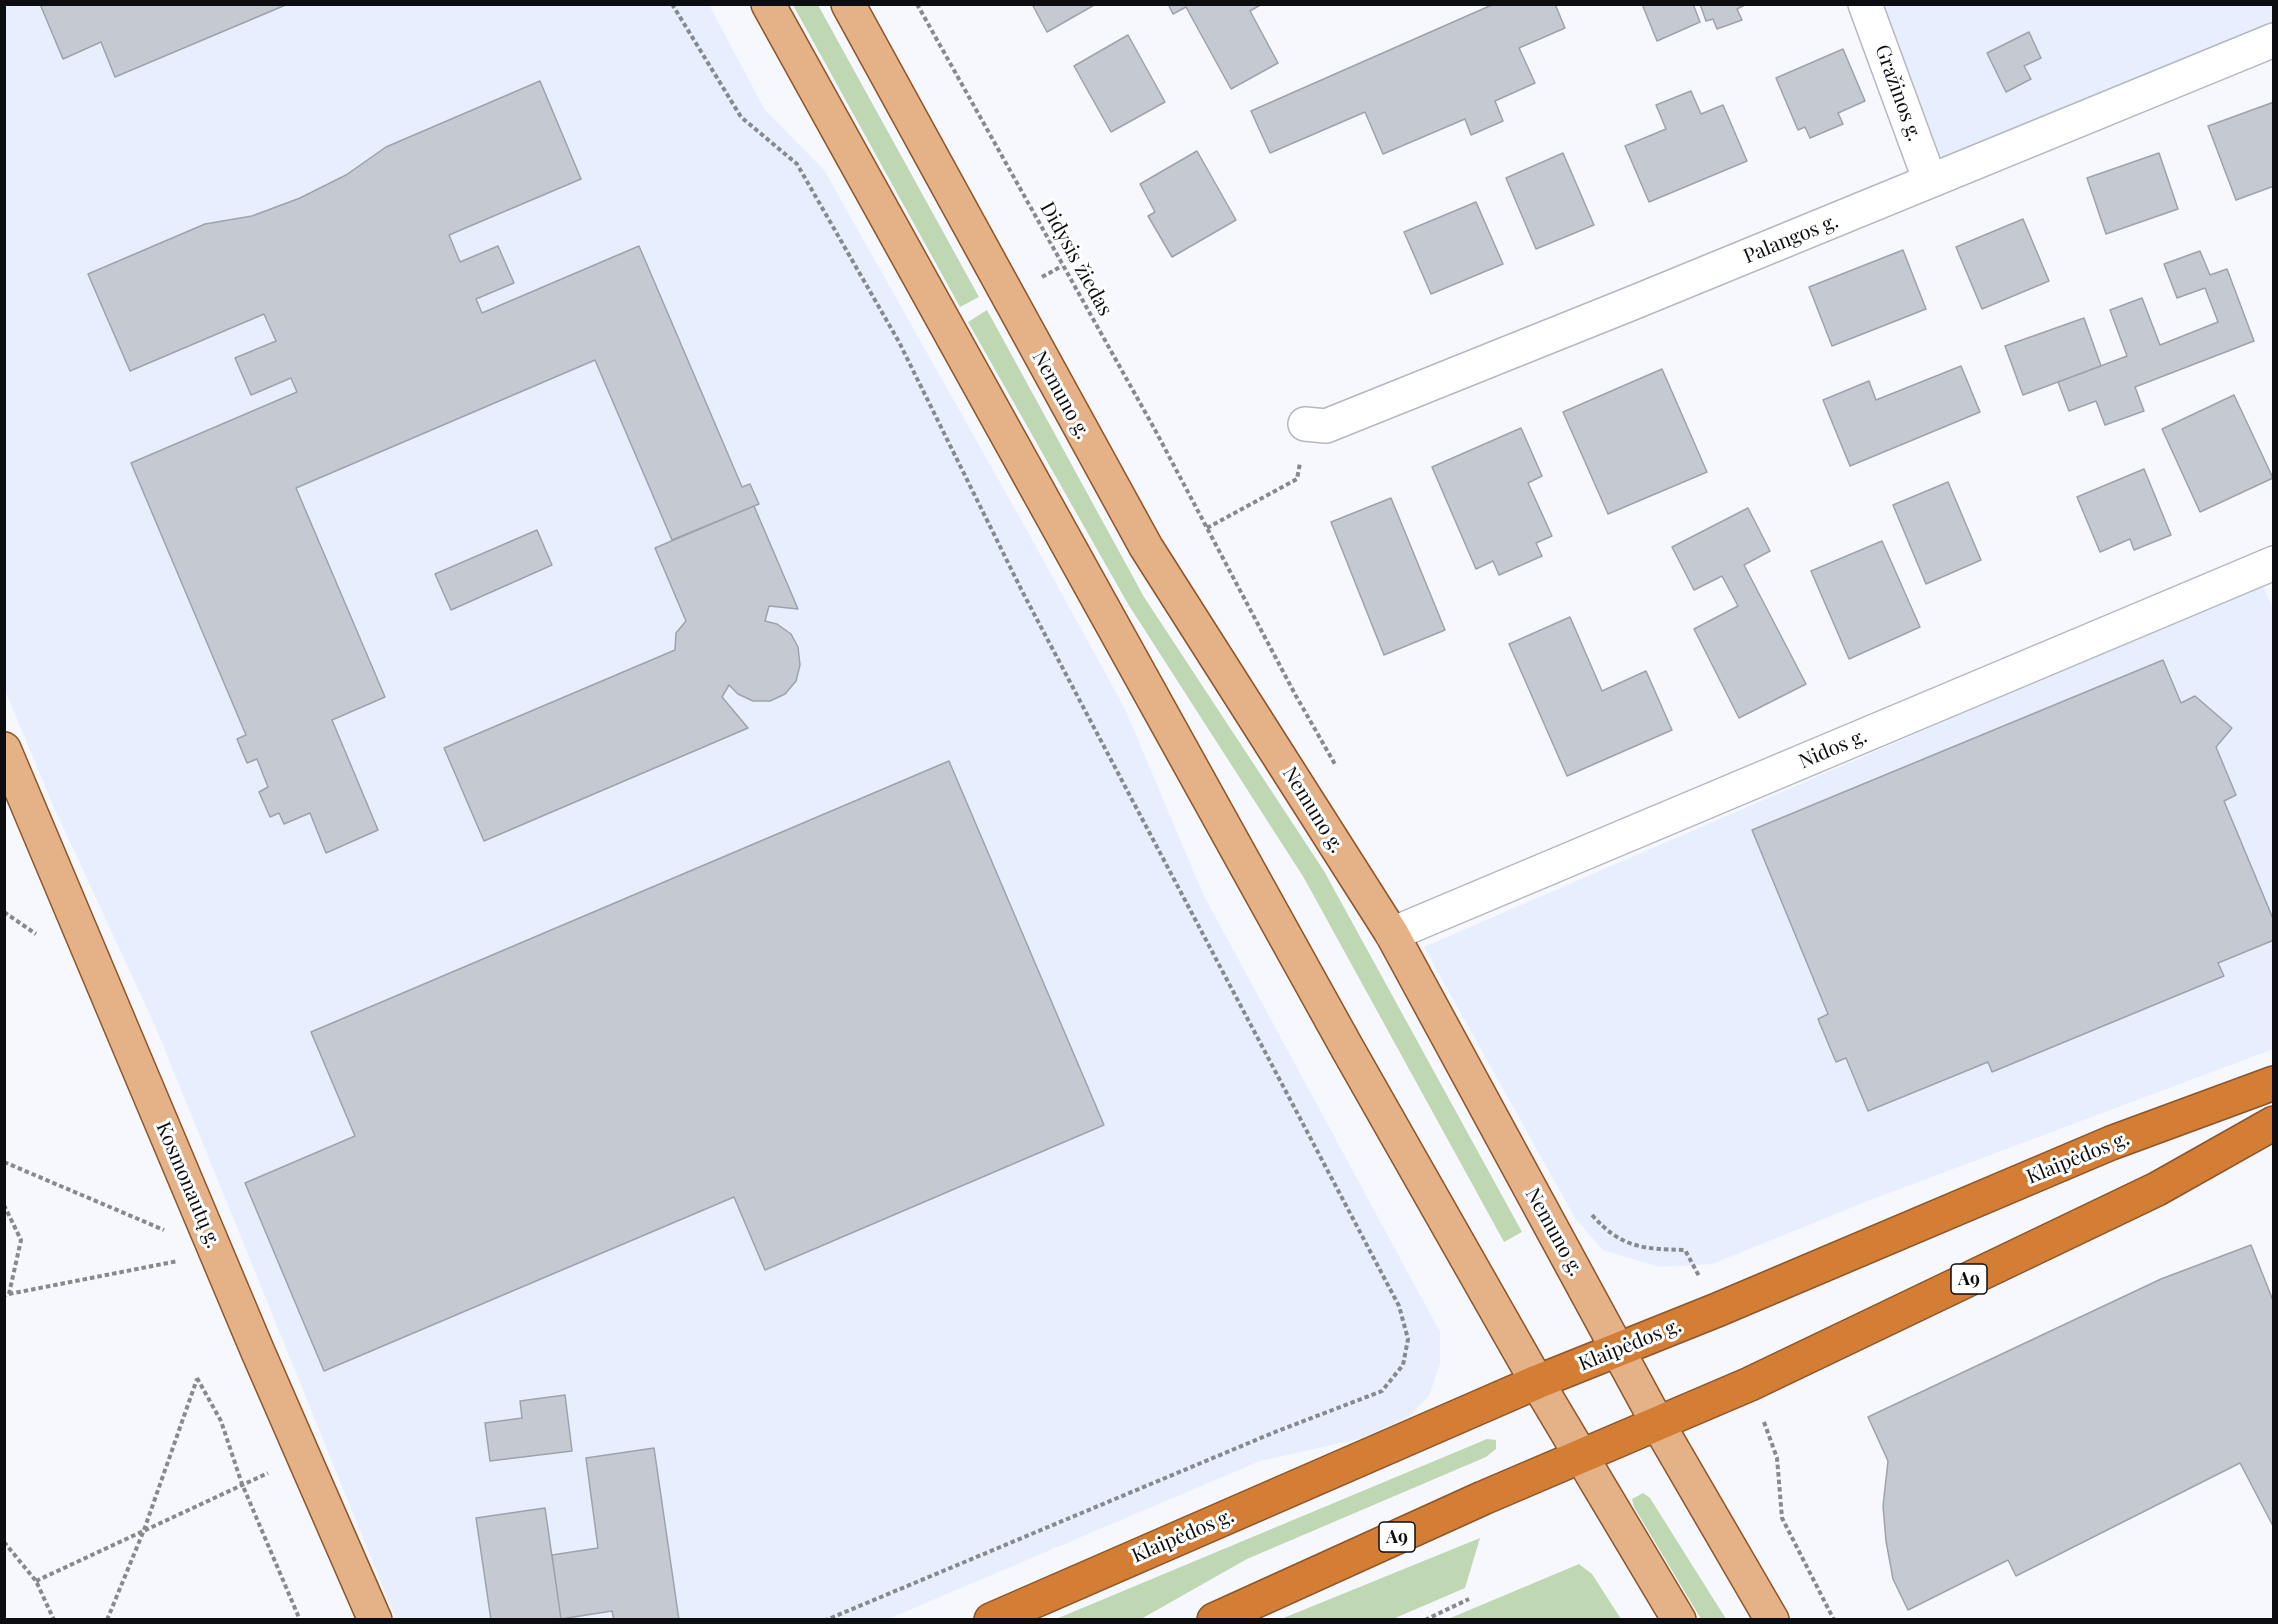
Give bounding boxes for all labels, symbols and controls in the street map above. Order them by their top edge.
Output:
street label: Gražinos g. [1869,42,1927,144]
street label: Didysis žiedas [1035,198,1117,320]
street label: Palangos g. [1740,209,1842,269]
street label: Nemuno g. [1027,347,1095,443]
street label: Nidos g. [1795,724,1871,774]
street label: Nemuno g. [1277,763,1349,857]
street label: Kosmonautų g. [151,1118,225,1252]
street label: Klaipėdos g. [2023,1127,2133,1189]
street label: Nemuno g. [1520,1184,1588,1280]
road number: A9 [1951,1264,1987,1294]
street label: Klaipėdos g. [1575,1314,1685,1376]
street label: Klaipėdos g. [1128,1504,1238,1568]
road number: A9 [1379,1522,1415,1552]

